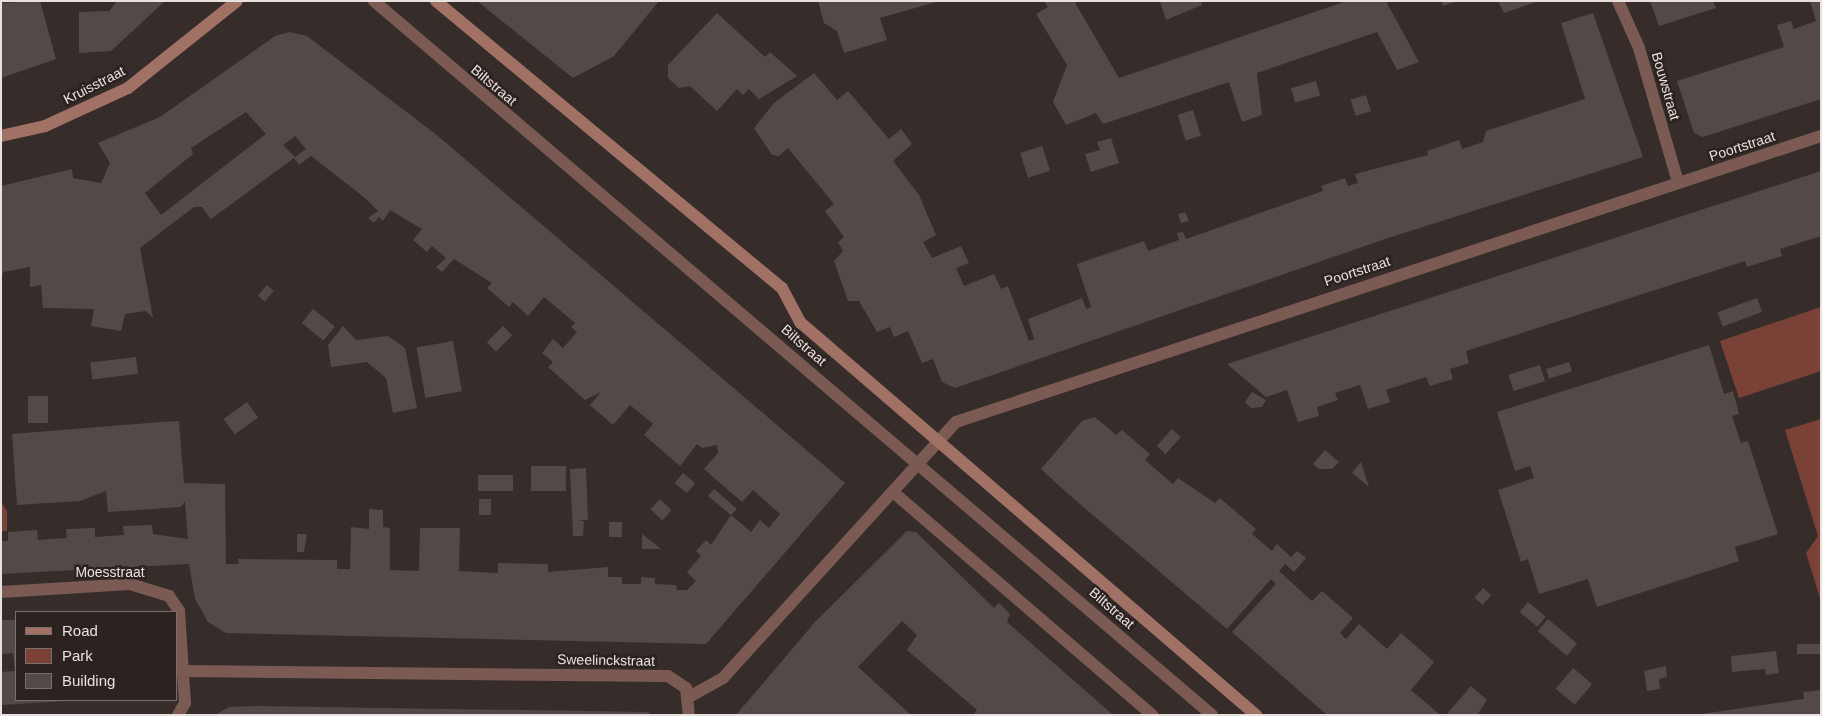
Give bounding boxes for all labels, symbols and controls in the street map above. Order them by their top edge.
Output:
street label: Bouwstraat [1648,50,1684,122]
street label: Biltstraat [468,61,520,109]
street label: Kruisstraat [60,62,128,108]
street label: Poortstraat [1707,127,1777,165]
street label: Poortstraat [1322,252,1392,290]
street label: Biltstraat [778,321,830,369]
street label: Moesstraat [75,564,145,580]
street label: Biltstraat [1086,584,1138,632]
legend [15,611,178,701]
text: Road [62,622,98,639]
text: Park [62,647,93,664]
street label: Sweelinckstraat [557,651,655,669]
text: Building [62,672,115,689]

